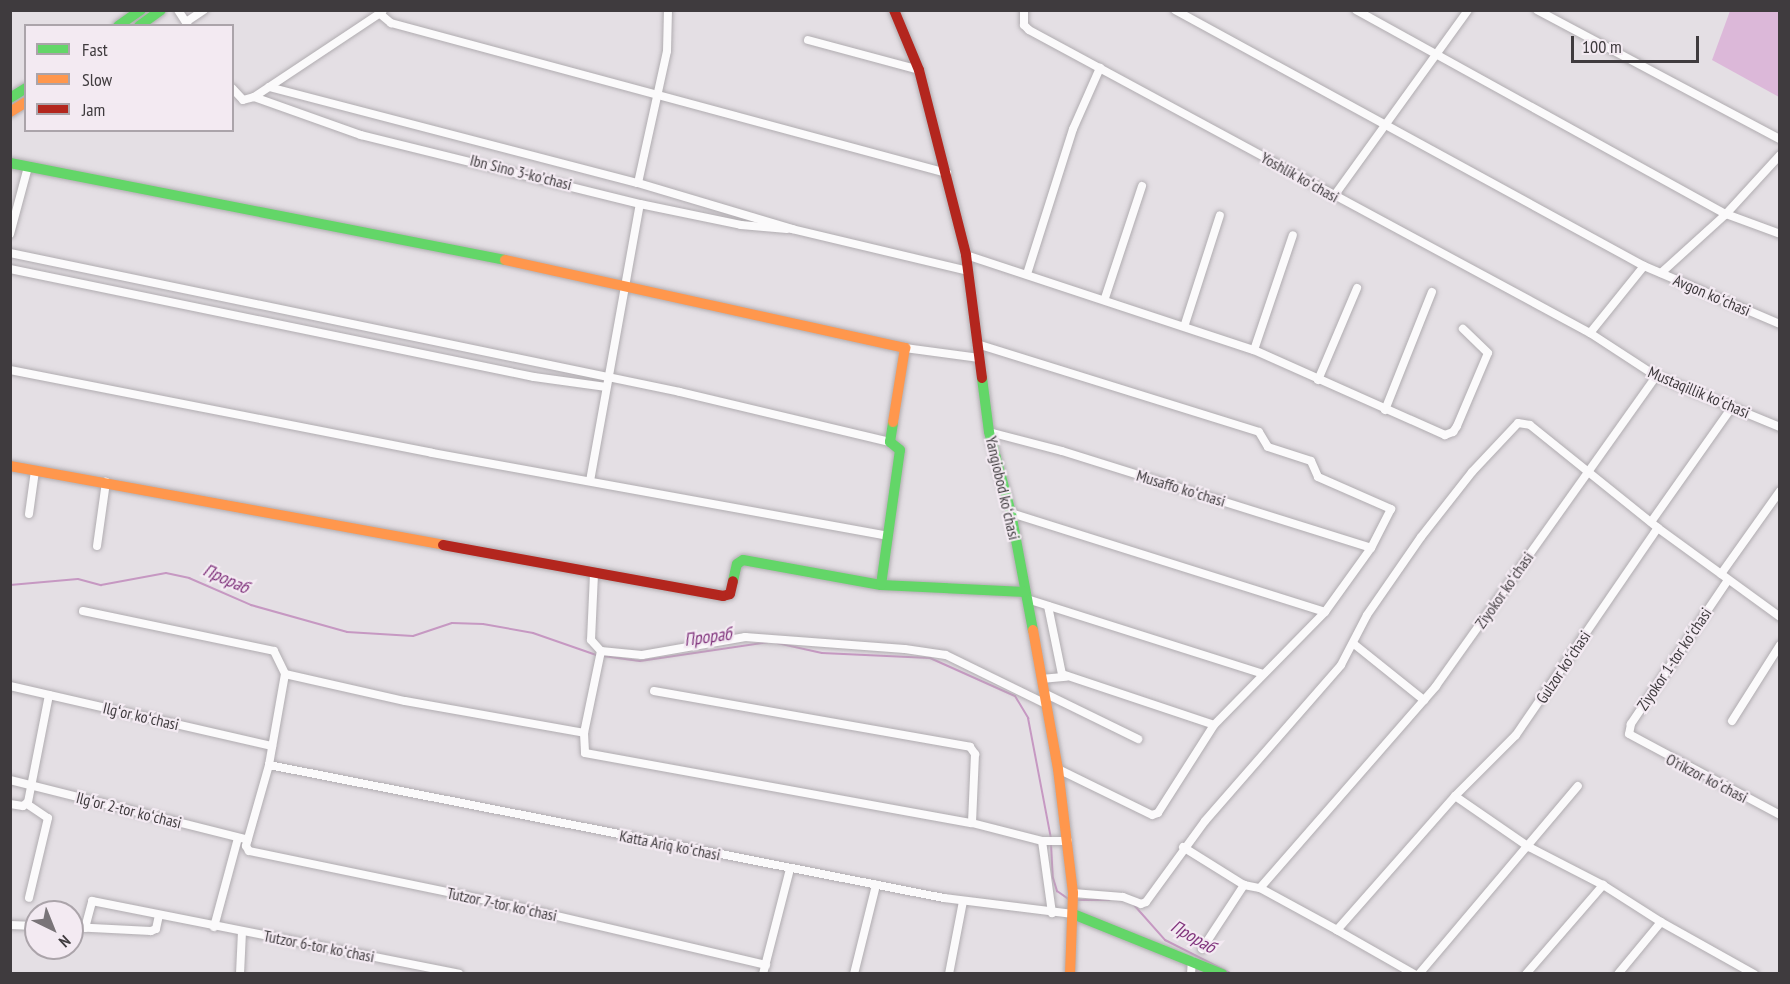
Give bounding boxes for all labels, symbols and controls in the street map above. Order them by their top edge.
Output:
legend [24,24,234,132]
scale bar [1574,24,1702,62]
text: 100 m [1582,35,1622,58]
text: Fast [82,38,108,61]
text: Slow [82,68,112,91]
text: Jam [82,98,105,121]
street label: Yoshlik koʻchasi [1257,148,1343,206]
street label: Ibn Sino 3-koʼchasi [468,150,574,194]
street label: Avgon koʻchasi [1670,270,1754,320]
street label: Mustaqillik koʻchasi [1645,362,1753,422]
street label: Yangiobod koʻchasi [982,434,1024,542]
street label: Musaffo koʻchasi [1134,465,1228,511]
street label: Ziyokor koʻchasi [1471,548,1537,632]
water label: Прораб [200,559,252,599]
street label: Ziyokor 1-tor koʻchasi [1633,604,1715,714]
water label: Прораб [683,623,733,651]
street label: Gulzor koʻchasi [1532,627,1594,707]
street label: Ilgʻor koʻchasi [101,698,181,734]
street label: O'rikzor koʻchasi [1663,749,1751,807]
street label: Ilgʻor 2-tor koʻchasi [74,788,184,832]
street label: Katta Ariq koʻchasi [618,826,722,864]
street label: Tutzor 7-tor koʻchasi [445,883,559,925]
north arrow [24,900,84,960]
water label: Прораб [1167,916,1219,958]
street label: Tutzor 6-tor koʻchasi [262,926,376,966]
text: N [55,931,75,952]

